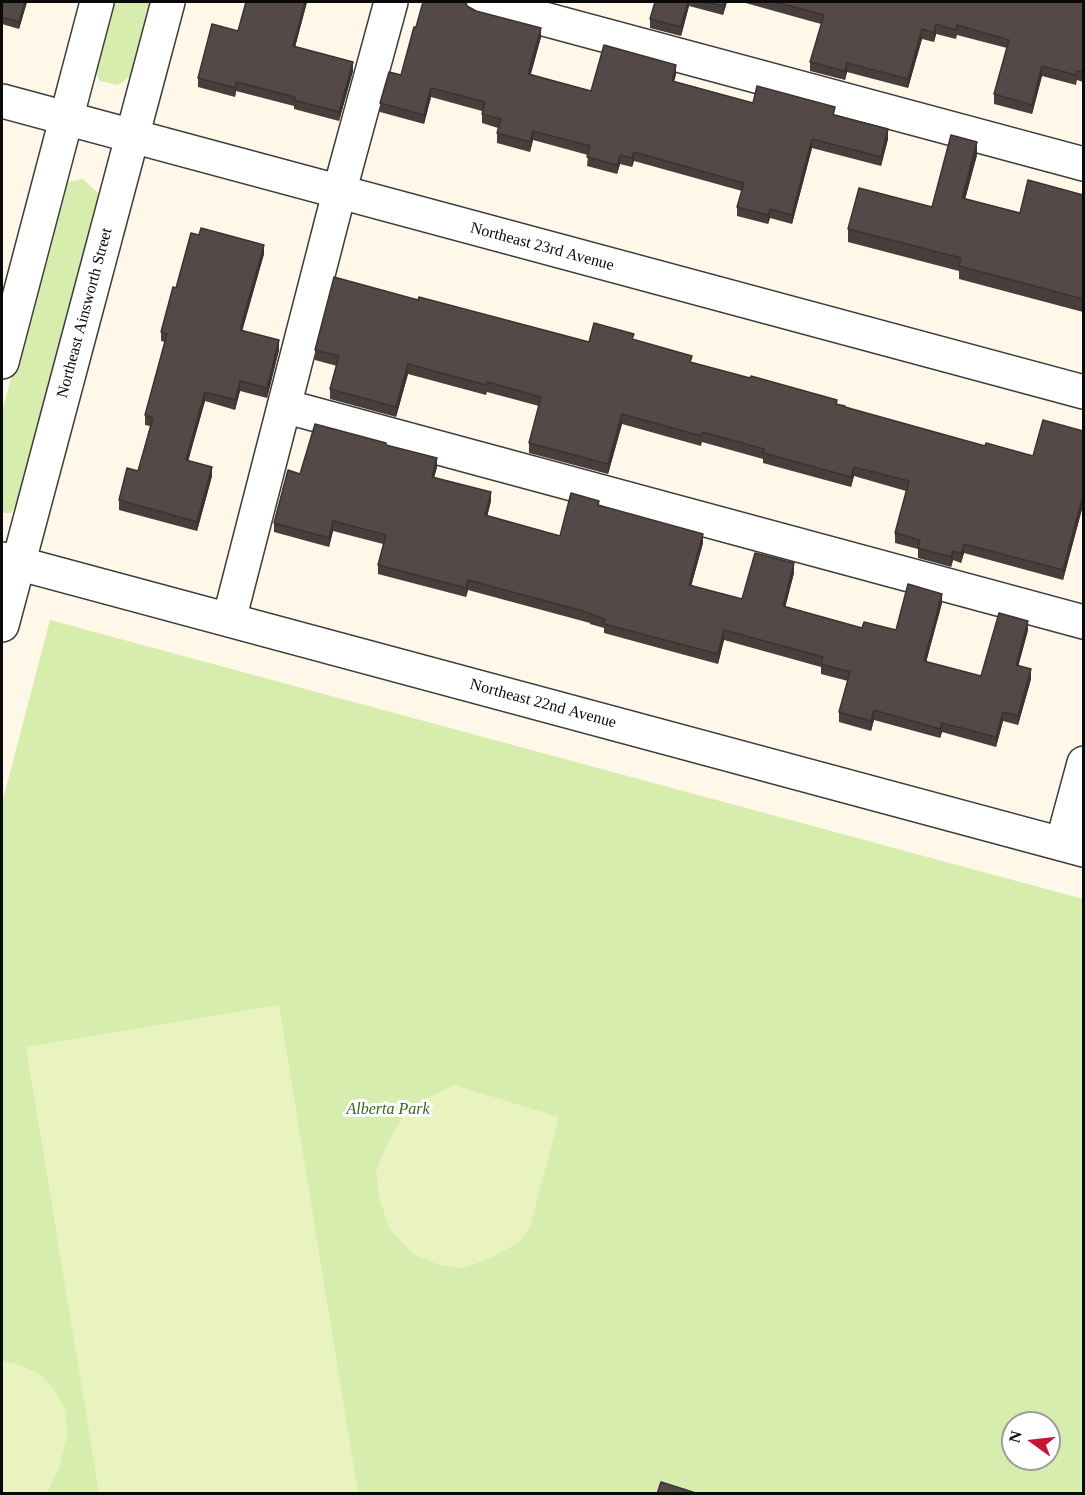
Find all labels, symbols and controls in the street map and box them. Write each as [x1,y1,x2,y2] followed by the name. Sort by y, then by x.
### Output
[468,219,616,275] street label: Northeast 23rd Avenue
[53,226,117,400] street label: Northeast Ainsworth Street
[468,675,618,733] street label: Northeast 22nd Avenue
[346,1100,430,1120] park label: Alberta Park
[1001,1411,1061,1471] north arrow
[1005,1429,1025,1445] text: N

